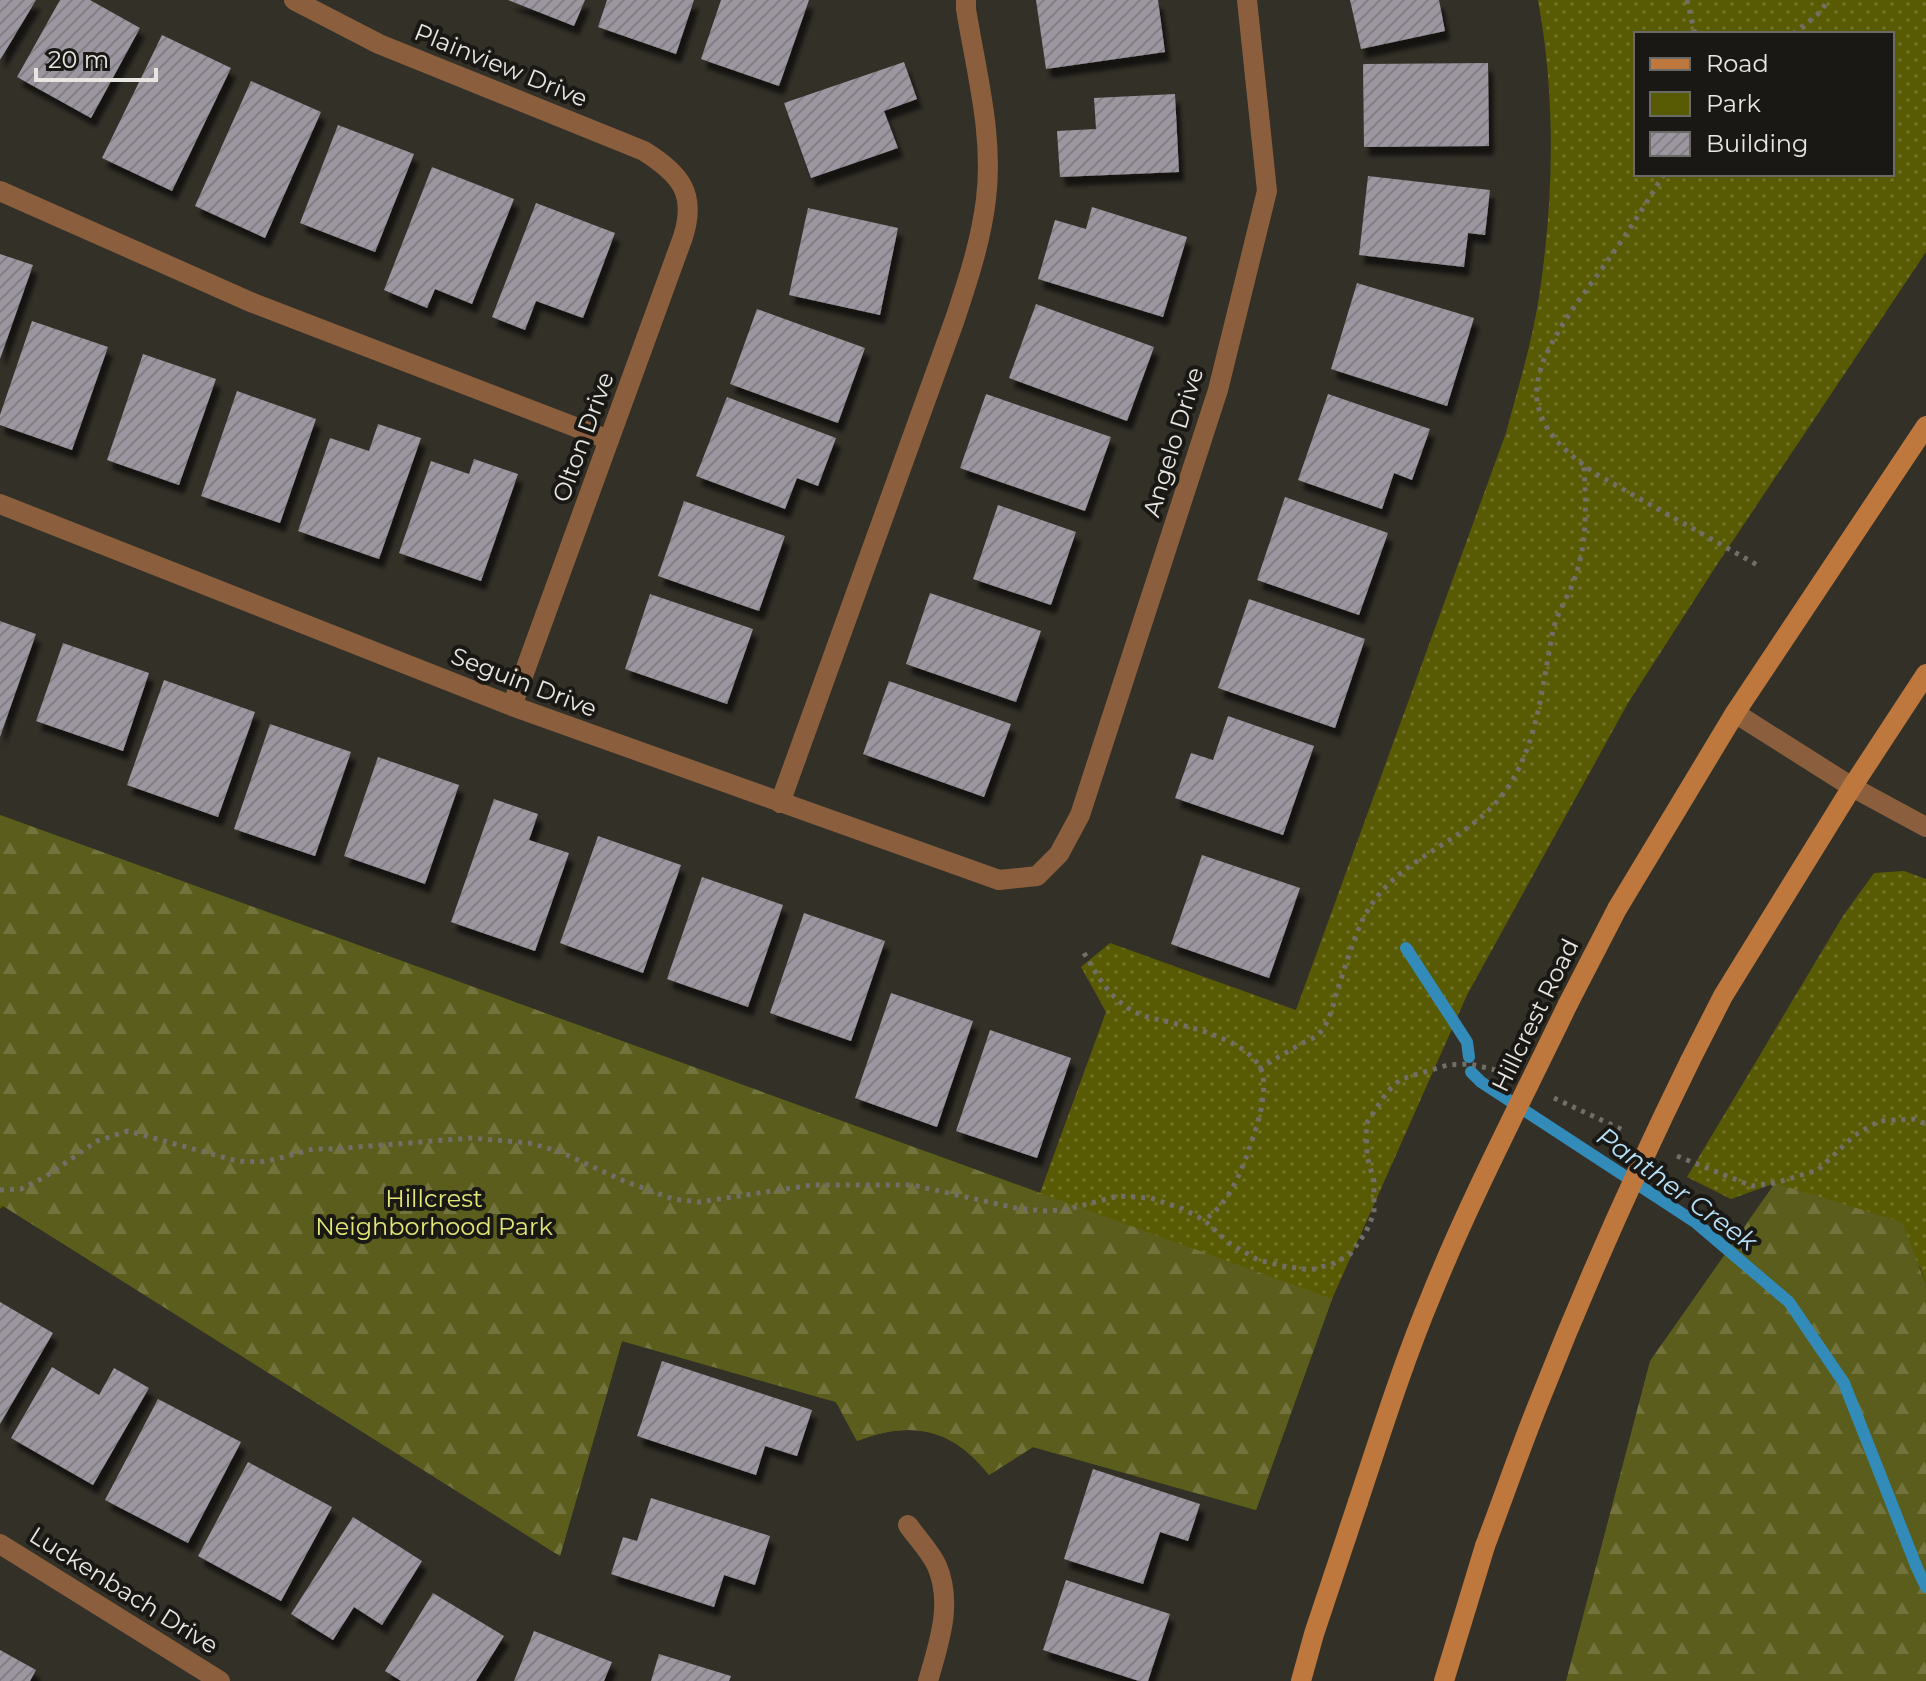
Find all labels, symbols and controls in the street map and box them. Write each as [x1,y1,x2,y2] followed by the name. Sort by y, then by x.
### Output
[410,17,592,113] street label: Plainview Drive
[36,32,156,82] scale bar
[1634,32,1894,176] legend
[48,45,109,74] text: 20 m
[1706,49,1769,78] text: Road
[1706,89,1761,118] text: Park
[1706,129,1809,158] text: Building
[1136,364,1210,520] street label: Angelo Drive
[546,368,620,506] street label: Olton Drive
[447,641,601,723] street label: Seguin Drive
[1485,934,1585,1096] street label: Hillcrest Road
[1591,1120,1765,1259] water label: Panther Creek
[315,1184,553,1241] park label: Hillcrest Neighborhood Park
[24,1520,224,1660] street label: Luckenbach Drive

